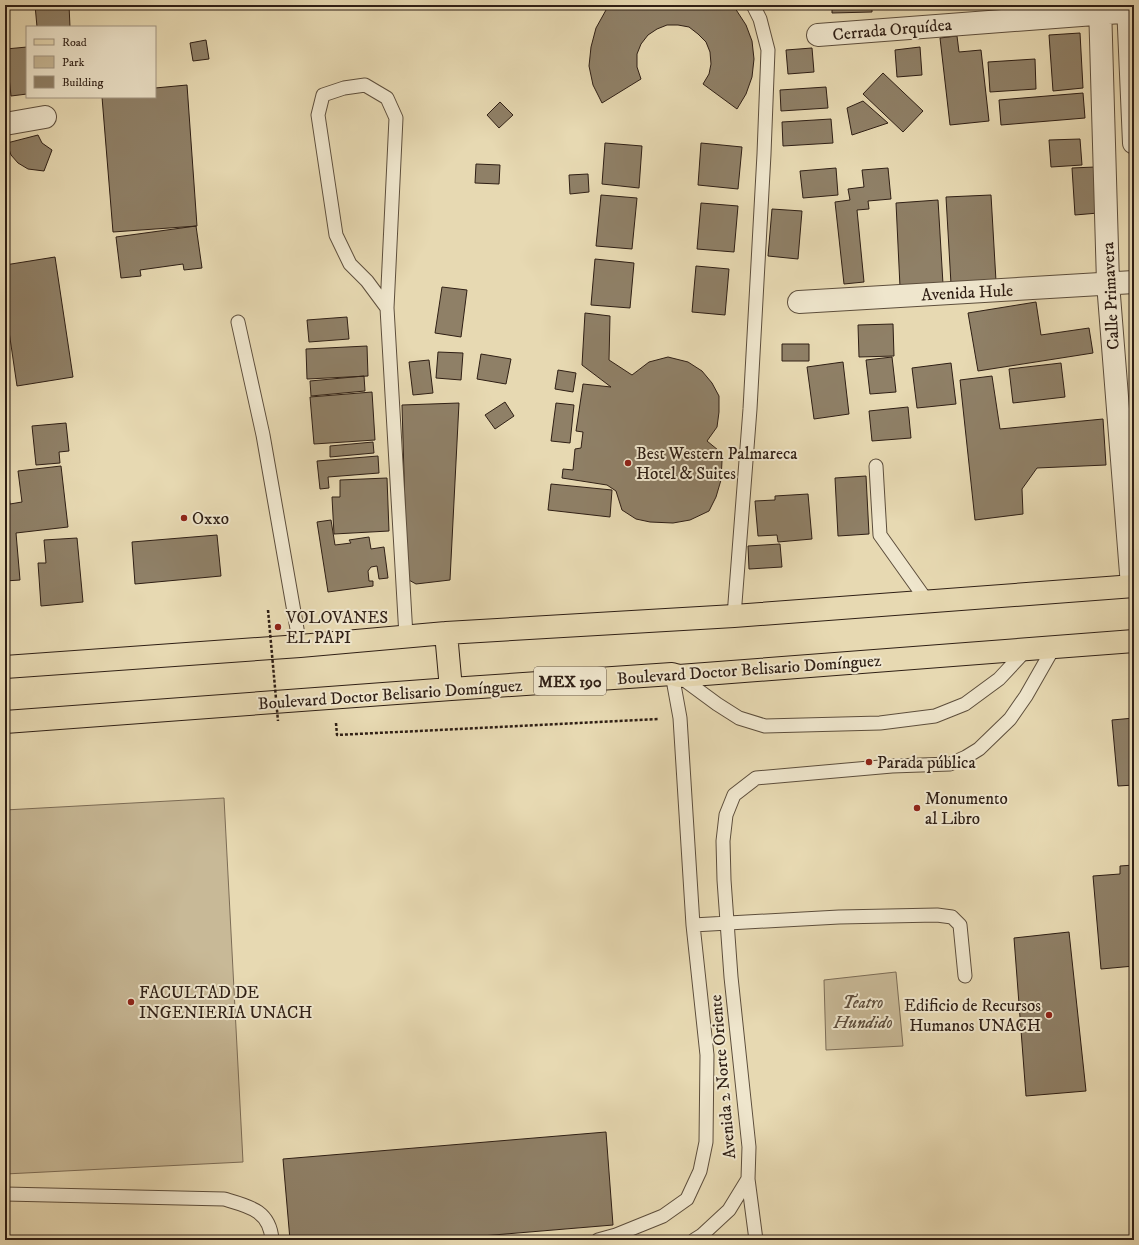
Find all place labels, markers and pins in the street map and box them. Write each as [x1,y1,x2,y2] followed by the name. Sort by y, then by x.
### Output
[636,443,798,485] place label: Best Western Palmareca Hotel & Suites
[623,458,633,468] marker: Best Western Palmareca Hotel & Suites
[192,508,229,530] place label: Oxxo
[179,513,189,523] marker: Oxxo
[285,607,388,649] place label: VOLOVANES EL PAPI
[273,622,283,632] marker: VOLOVANES EL PAPI
[877,752,976,774] place label: Parada pública
[864,757,874,767] marker: Parada pública
[925,788,1008,830] place label: Monumento al Libro
[912,803,922,813] marker: Monumento al Libro
[139,982,312,1024] place label: FACULTAD DE INGENIERIA UNACH
[904,995,1041,1037] place label: Edificio de Recursos Humanos UNACH
[126,997,136,1007] marker: FACULTAD DE INGENIERIA UNACH
[1044,1010,1054,1020] marker: Edificio de Recursos Humanos UNACH

